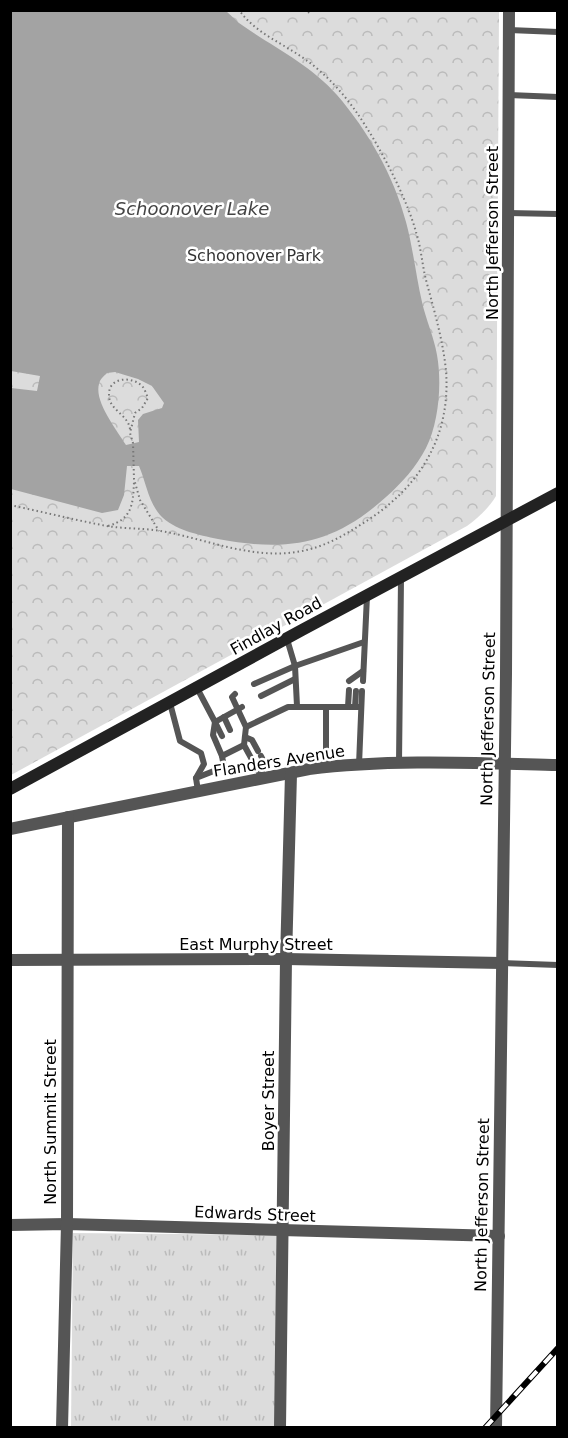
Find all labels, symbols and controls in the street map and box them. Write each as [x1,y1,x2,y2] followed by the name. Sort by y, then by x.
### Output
[483,146,502,320] street label: North Jefferson Street
[115,198,269,219] water label: Schoonover Lake
[187,246,322,265] park label: Schoonover Park
[227,593,325,659] street label: Findlay Road
[477,632,499,806] street label: North Jefferson Street
[212,741,346,781] street label: Flanders Avenue
[179,935,333,954] street label: East Murphy Street
[41,1039,60,1205] street label: North Summit Street
[259,1051,278,1151] street label: Boyer Street
[471,1118,493,1292] street label: North Jefferson Street
[194,1202,316,1226] street label: Edwards Street

